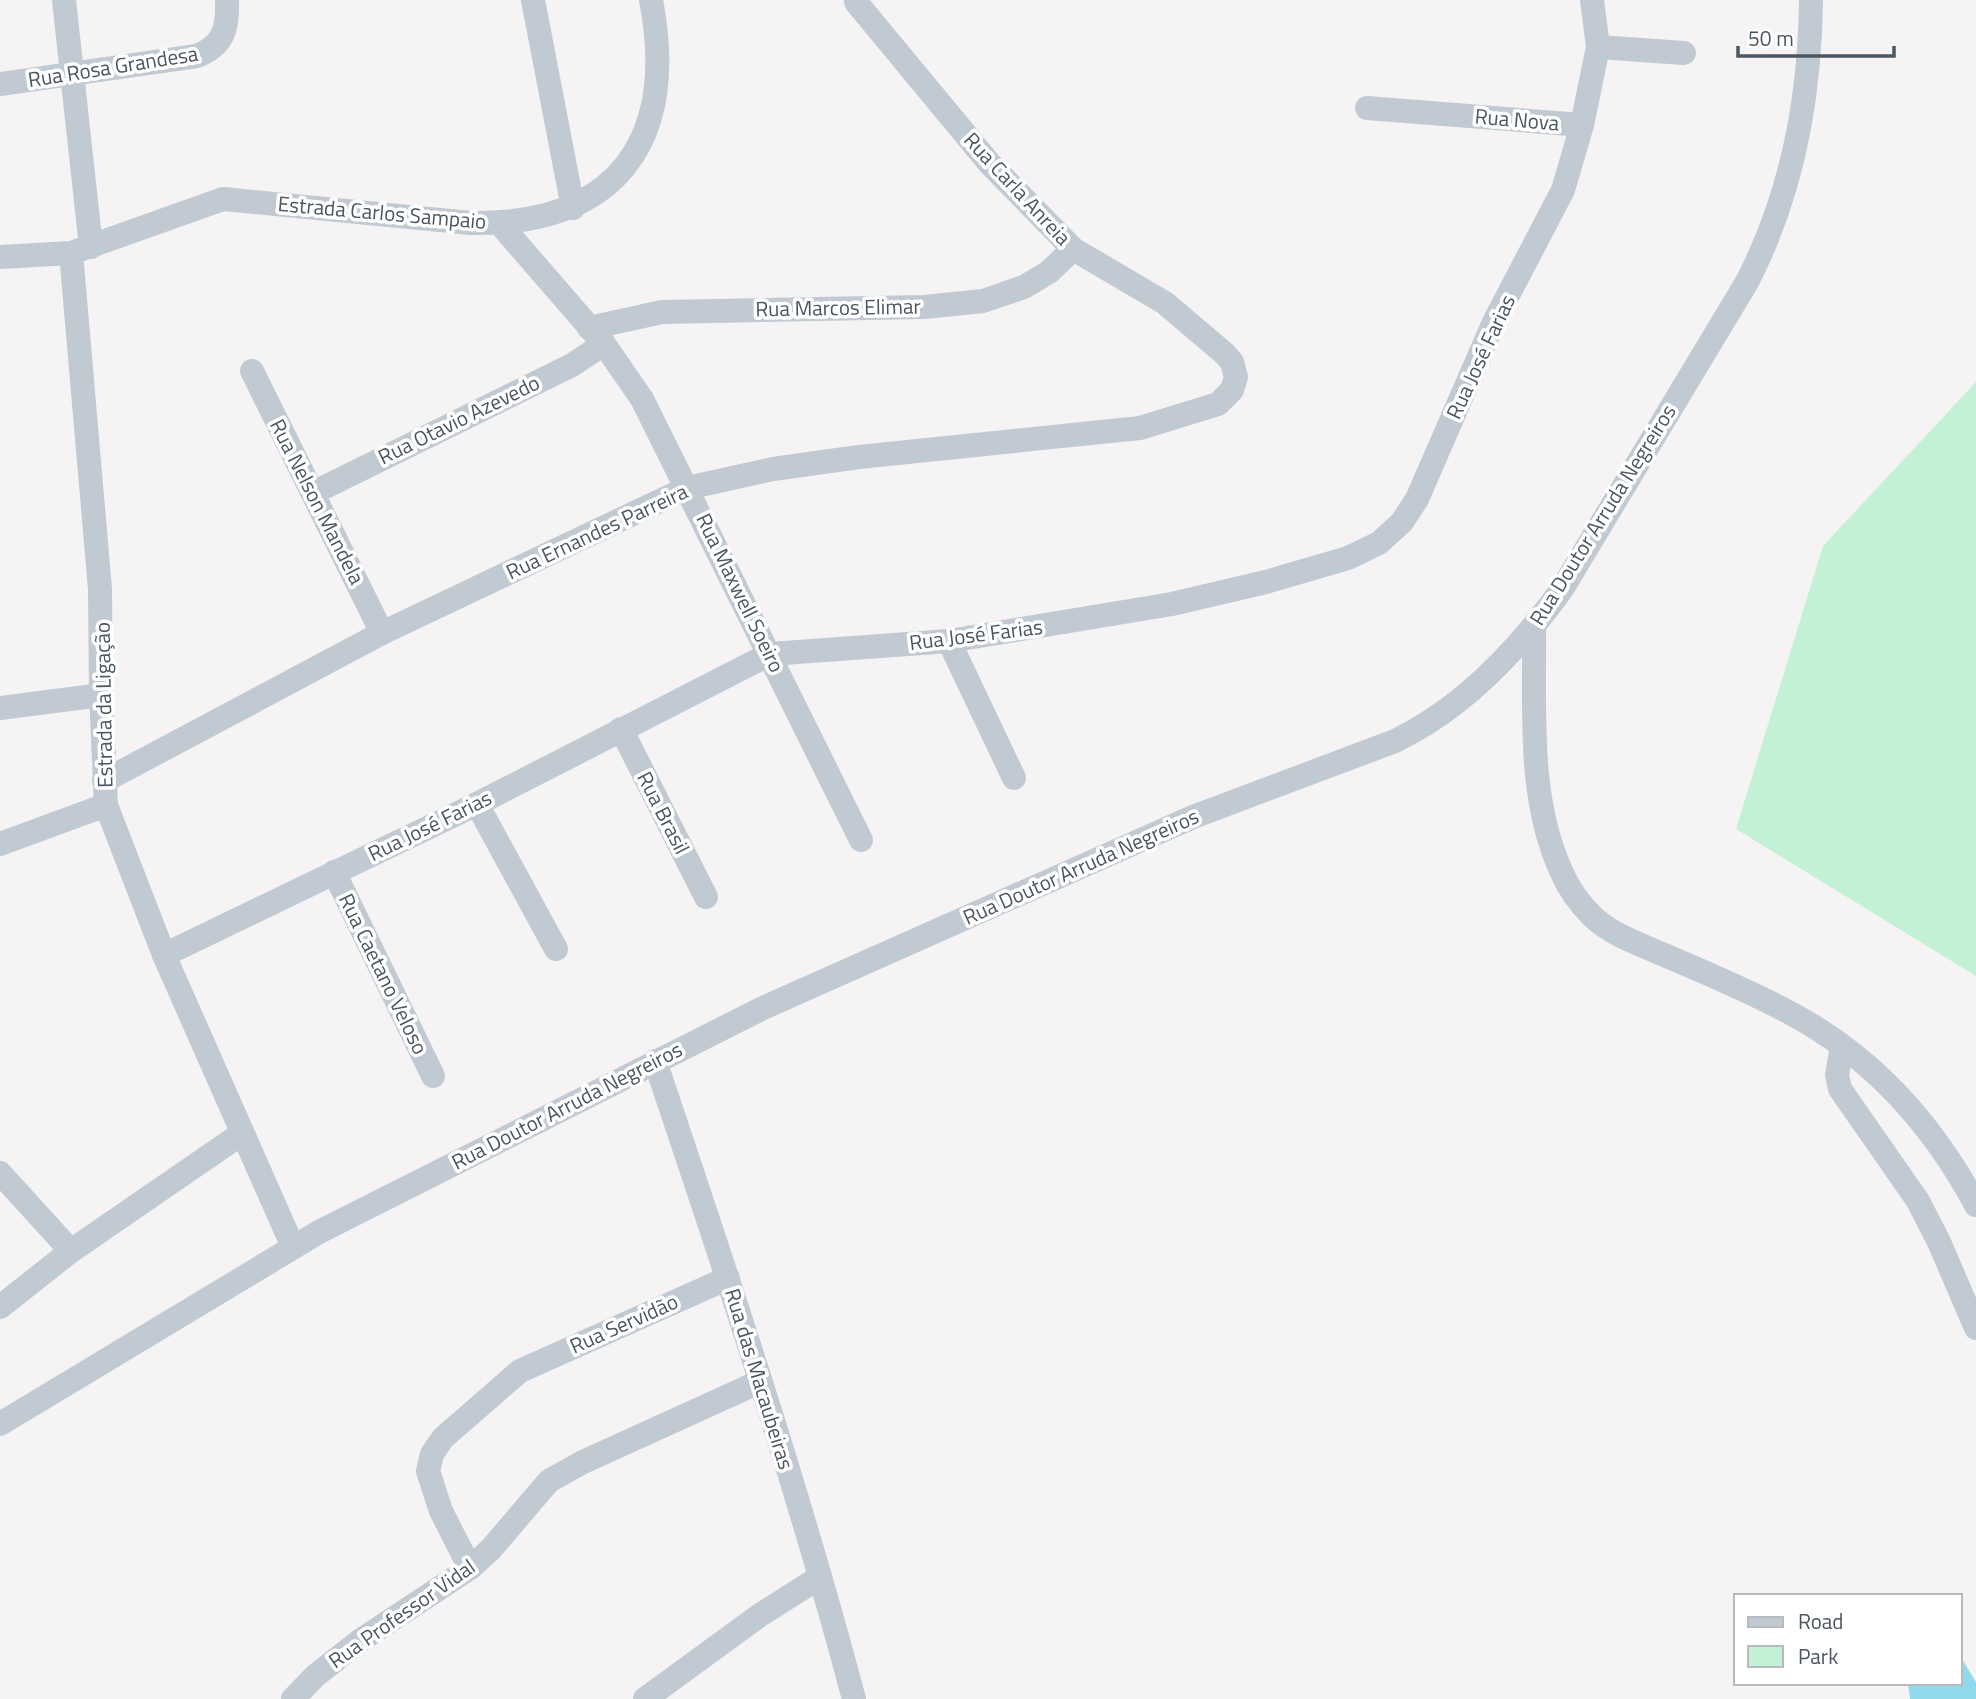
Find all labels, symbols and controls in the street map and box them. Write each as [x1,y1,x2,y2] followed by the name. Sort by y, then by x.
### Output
[1738,14,1894,58] scale bar
[1748,22,1794,54] text: 50 m
[25,37,201,95] street label: Rua Rosa Grandesa
[1474,99,1561,139] street label: Rua Nova
[957,124,1079,253] street label: Rua Carla Anreia
[277,187,488,237] street label: Estrada Carlos Sampaio
[1437,289,1523,424] street label: Rua José Farias
[755,290,921,324] street label: Rua Marcos Elimar
[372,366,545,472] street label: Rua Otavio Azevedo
[1521,398,1683,631] street label: Rua Doutor Arruda Negreiros
[262,413,374,590] street label: Rua Nelson Mandela
[500,475,693,587] street label: Rua Ernandes Parreira
[688,508,793,678] street label: Rua Maxwell Soeiro
[907,610,1044,658] street label: Rua José Farias
[86,622,120,788] street label: Estrada da Ligação
[629,766,698,860] street label: Rua Brasil
[362,781,497,869] street label: Rua José Farias
[957,800,1204,933] street label: Rua Doutor Arruda Negreiros
[331,888,437,1059] street label: Rua Caetano Veloso
[445,1033,688,1177] street label: Rua Doutor Arruda Negreiros
[717,1284,803,1473] street label: Rua das Macaubeiras
[564,1285,683,1361] street label: Rua Servidão
[321,1550,481,1676] street label: Rua Professor Vidal
[1734,1594,1962,1685] legend
[1798,1605,1843,1637] text: Road
[1798,1640,1838,1672] text: Park

